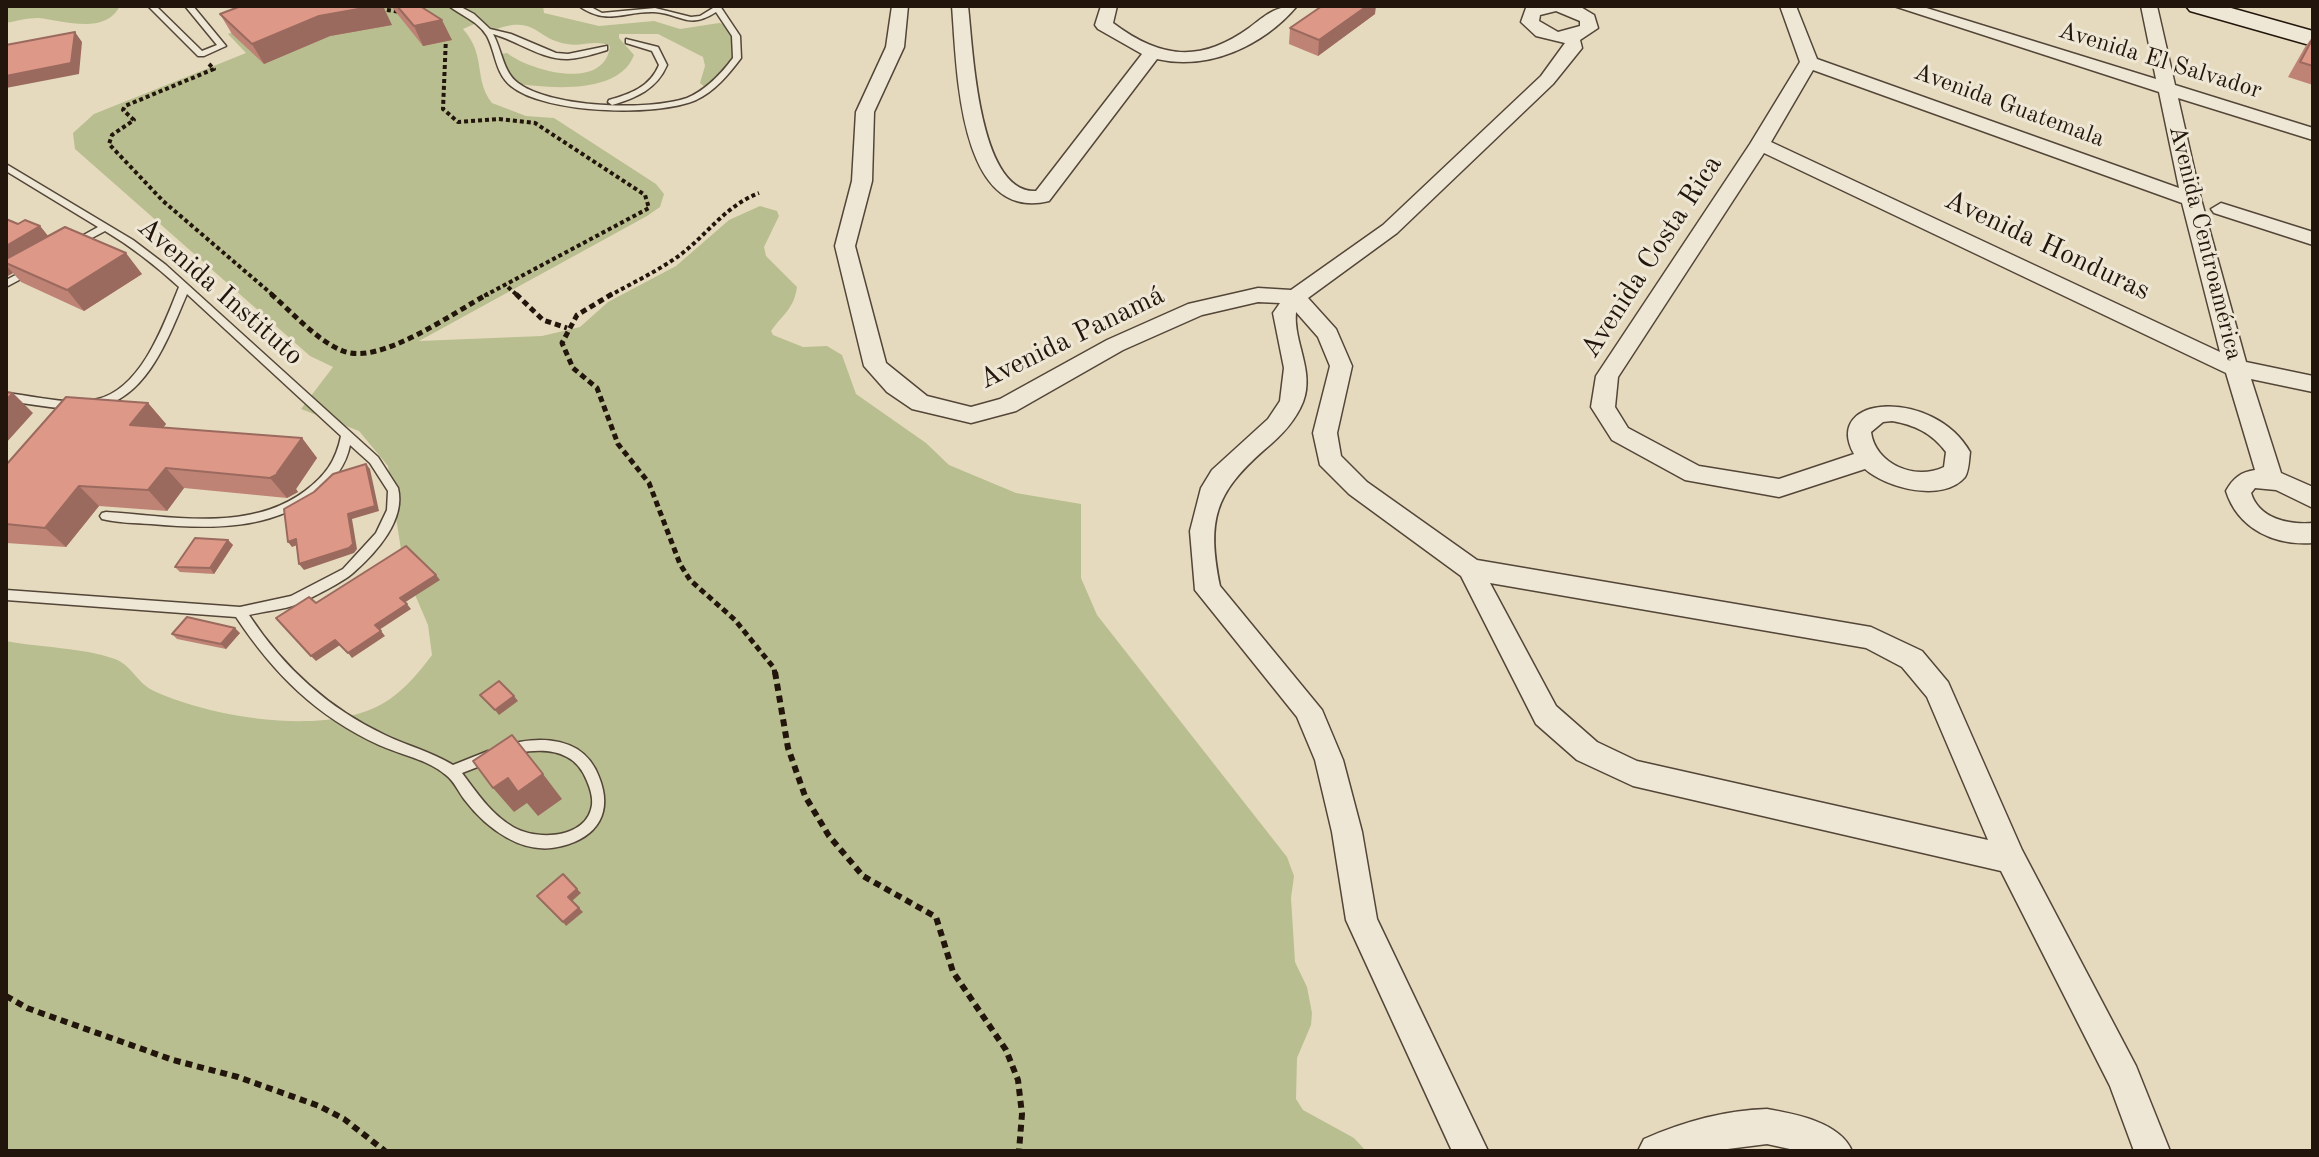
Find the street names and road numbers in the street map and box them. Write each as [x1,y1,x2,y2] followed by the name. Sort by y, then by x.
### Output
[2055,16,2265,106] street label: Avenida El Salvador
[1910,58,2108,154] street label: Avenida Guatemala
[2162,123,2248,363] street label: Avenida Centroamérica
[1574,149,1730,365] street label: Avenida Costa Rica
[1939,184,2155,308] street label: Avenida Honduras
[130,211,310,373] street label: Avenida Instituto
[974,279,1170,397] street label: Avenida Panamá

